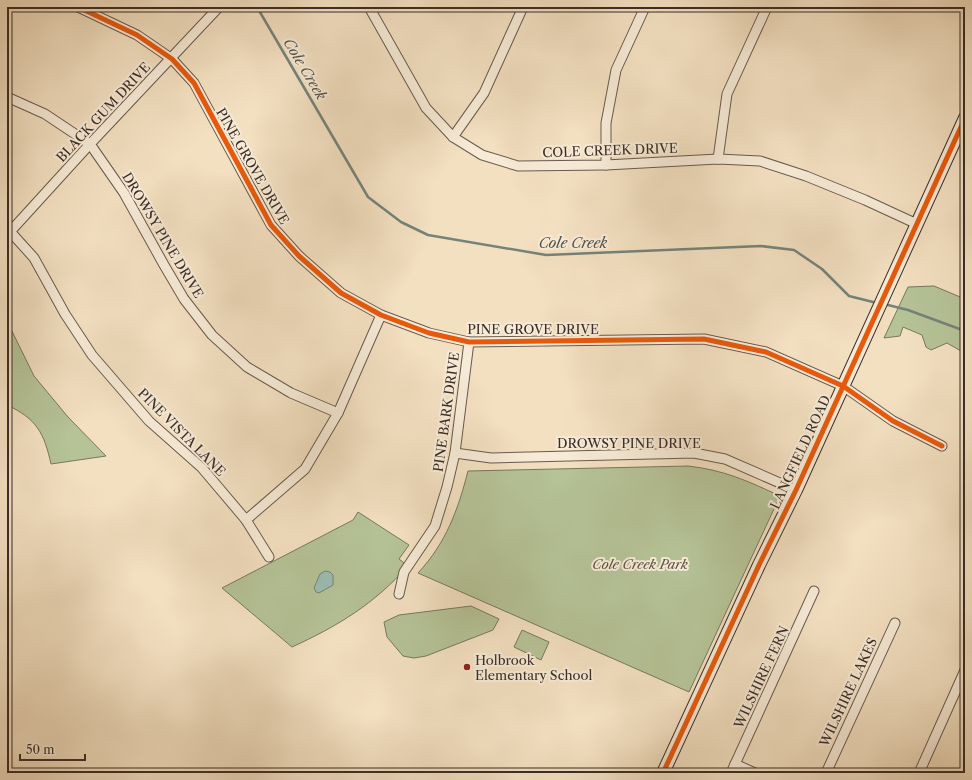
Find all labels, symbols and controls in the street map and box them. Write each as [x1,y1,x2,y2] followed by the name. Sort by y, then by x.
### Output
[280,35,331,104] water label: Cole Creek
[53,59,153,165] street label: BLACK GUM DRIVE
[213,105,293,227] street label: PINE GROVE DRIVE
[542,140,678,160] street label: COLE CREEK DRIVE
[119,169,207,301] street label: DROWSY PINE DRIVE
[539,234,608,252] water label: Cole Creek
[467,321,599,337] street label: PINE GROVE DRIVE
[430,351,462,473] street label: PINE BARK DRIVE
[135,385,229,479] street label: PINE VISTA LANE
[767,392,833,512] street label: LANGFIELD ROAD
[557,435,701,451] street label: DROWSY PINE DRIVE
[592,556,688,572] park label: Cole Creek Park
[730,623,792,732] street label: WILSHIRE FERN
[815,635,880,750] street label: WILSHIRE LAKES
[475,652,593,683] place label: Holbrook Elementary School
[462,662,472,672] marker: Holbrook Elementary School
[20,736,85,762] scale bar
[26,742,55,757] text: 50 m

